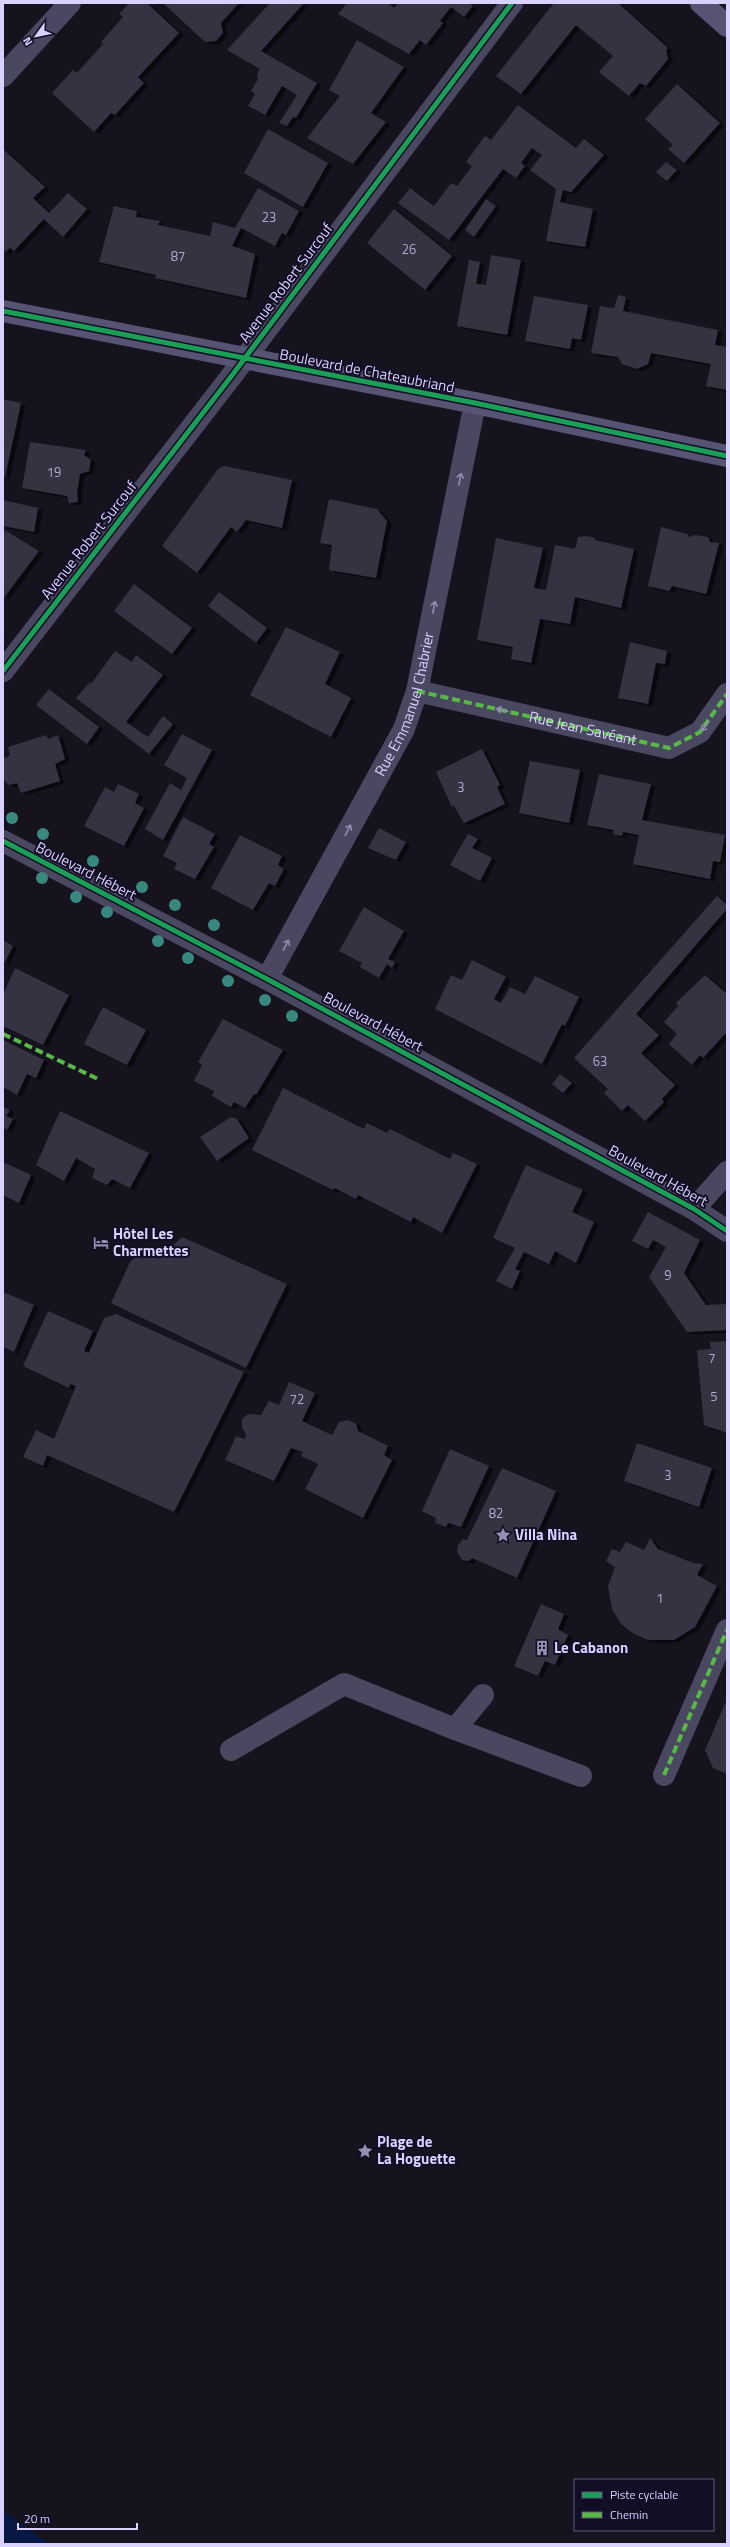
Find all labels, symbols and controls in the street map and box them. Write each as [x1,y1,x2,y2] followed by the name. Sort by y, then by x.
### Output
[16,16,56,56] north arrow
[19,34,36,49] text: N
[262,207,276,227] house number: 23
[233,218,338,347] street label: Avenue Robert Surcouf
[402,239,416,259] house number: 26
[171,246,185,266] house number: 87
[278,342,456,399] street label: Boulevard de Chateaubriand
[47,462,61,482] house number: 19
[456,473,464,486] one-way arrow
[35,475,142,604] street label: Avenue Robert Surcouf
[430,601,438,614] one-way arrow
[368,630,440,780] street label: Rue Emmanuel Chabrier
[495,705,508,713] one-way arrow
[527,705,640,752] street label: Rue Jean Savéant
[701,720,709,731] one-way arrow
[457,777,465,797] house number: 3
[345,825,352,837] one-way arrow
[32,835,141,906] street label: Boulevard Hébert
[283,939,290,951] one-way arrow
[319,985,428,1058] street label: Boulevard Hébert
[593,1051,607,1071] house number: 63
[604,1139,713,1213] street label: Boulevard Hébert
[113,1222,189,1262] place label: Hôtel Les Charmettes
[92,1234,110,1252] hotel icon: Hôtel Les Charmettes
[664,1265,672,1285] house number: 9
[708,1348,716,1368] house number: 7
[710,1386,718,1406] house number: 5
[290,1389,304,1409] house number: 72
[664,1465,672,1485] house number: 3
[489,1503,503,1523] house number: 82
[515,1523,578,1546] place label: Villa Nina
[494,1526,512,1544] place icon: Villa Nina
[656,1588,664,1608] house number: 1
[554,1636,628,1659] place label: Le Cabanon
[533,1639,551,1657] building icon: Le Cabanon
[377,2130,456,2170] place label: Plage de La Hoguette
[356,2142,374,2160] place icon: Plage de La Hoguette
[574,2479,714,2531] legend
[610,2485,678,2504] text: Piste cyclable
[18,2505,137,2531] scale bar
[610,2505,648,2524] text: Chemin
[24,2509,50,2528] text: 20 m

